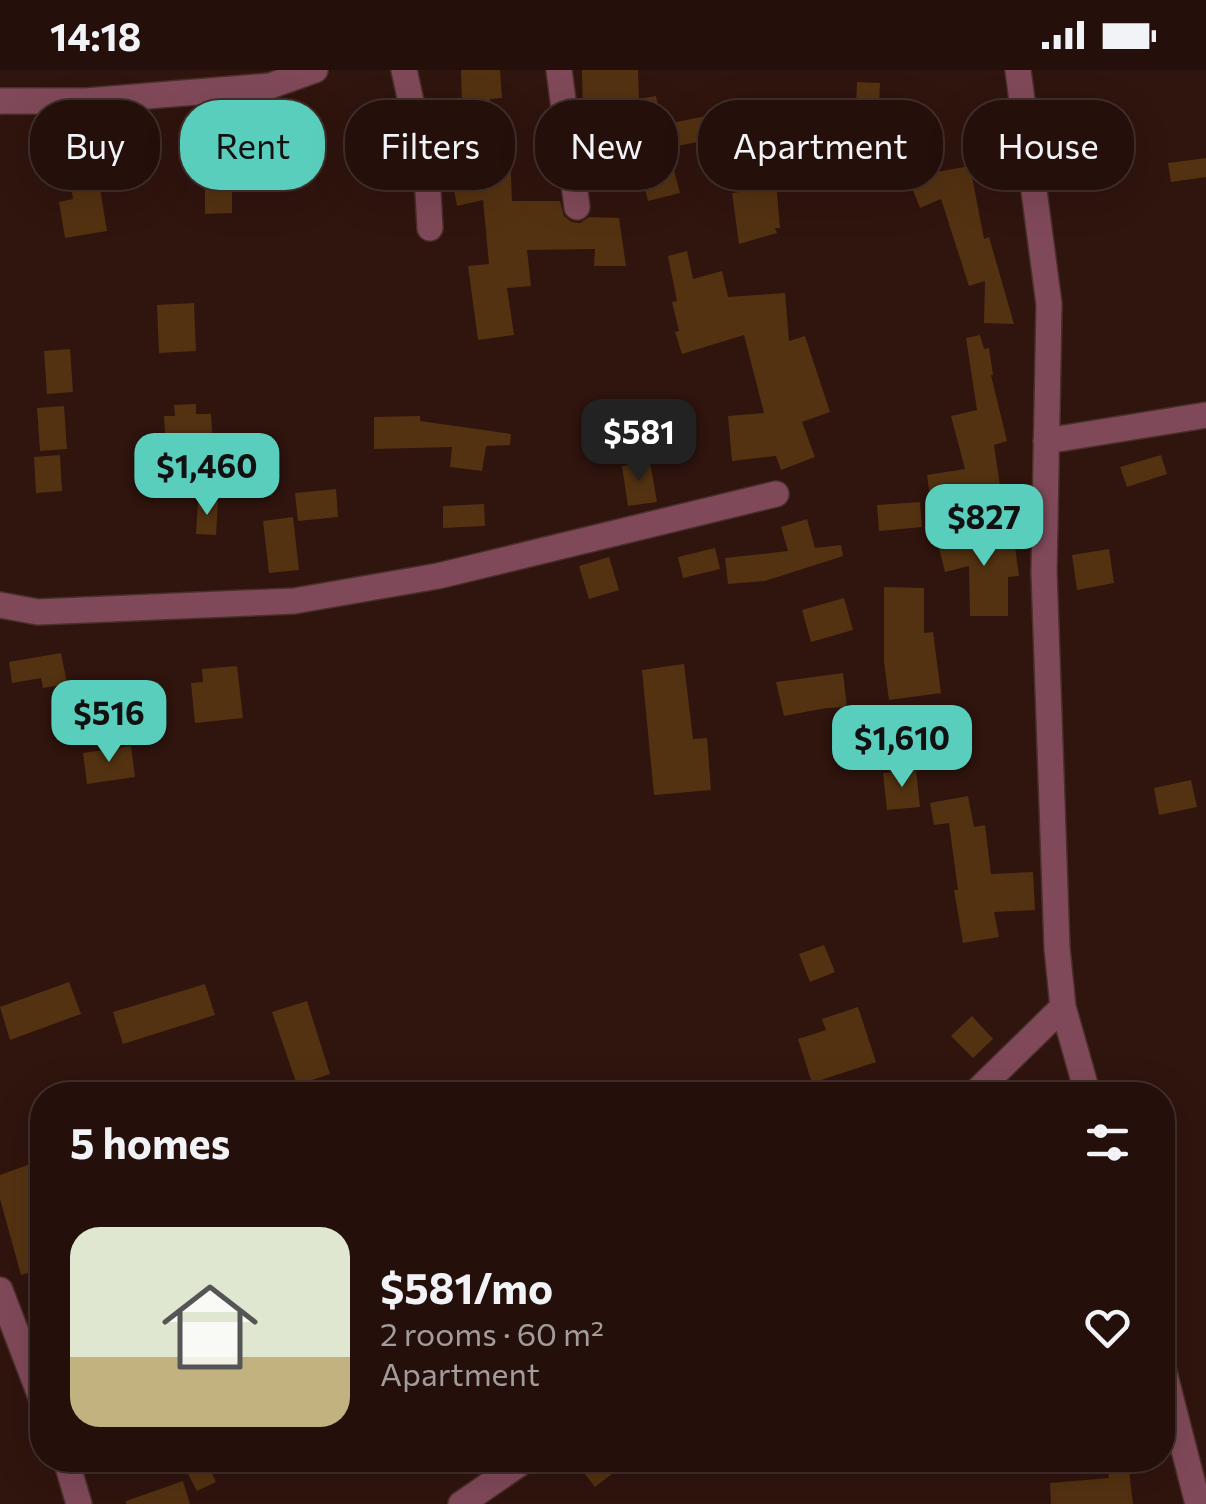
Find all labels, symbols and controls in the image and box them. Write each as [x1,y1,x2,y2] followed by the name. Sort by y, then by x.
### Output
[50,12,141,59] text: 14:18
[30,100,160,190] chip: Buy
[180,100,325,190] chip: Rent
[345,100,515,190] chip: Filters
[535,100,678,190] chip: New
[698,100,943,190] chip: Apartment
[963,100,1134,190] chip: House
[580,399,698,484] pin: $581
[603,411,675,451] text: $581
[126,433,288,518] pin: $1,460
[156,445,258,485] text: $1,460
[925,484,1043,569] pin: $827
[947,496,1021,536] text: $827
[50,680,168,765] pin: $516
[73,692,145,732] text: $516
[821,705,983,790] pin: $1,610
[854,717,950,757] text: $1,610
[1080,1115,1135,1170] icon: filters
[70,1116,230,1168] text: 5 homes
[380,1261,553,1313] text: $581/mo
[150,1267,270,1387] icon: home
[1080,1300,1135,1355] icon: heart
[380,1313,604,1353] text: 2 rooms · 60 m²
[380,1353,540,1393] text: Apartment

